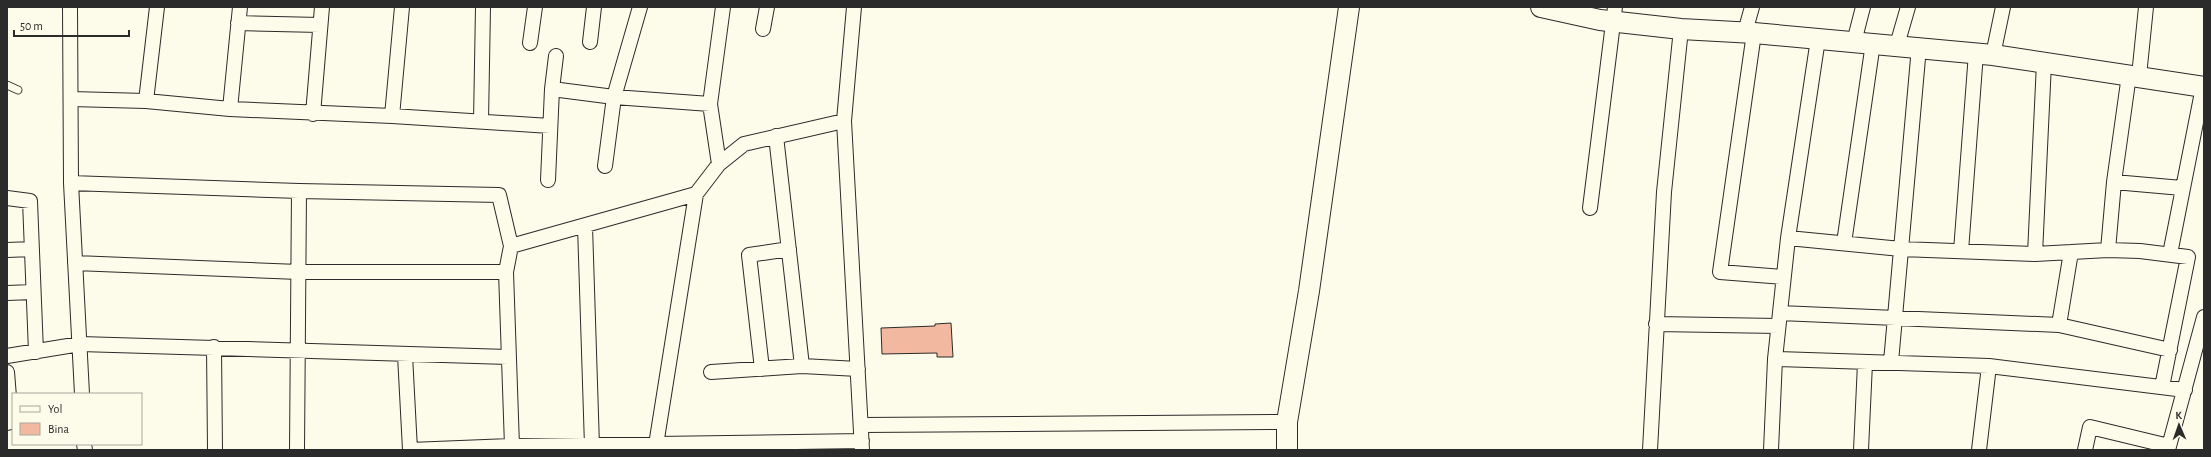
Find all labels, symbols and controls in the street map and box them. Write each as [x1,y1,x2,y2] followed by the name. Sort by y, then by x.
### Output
[14,12,129,38] scale bar
[20,20,43,32] text: 50 m
[12,393,142,445] legend
[48,403,62,415] text: Yol
[2159,405,2199,445] north arrow
[2175,410,2183,421] text: K
[48,423,70,435] text: Bina

